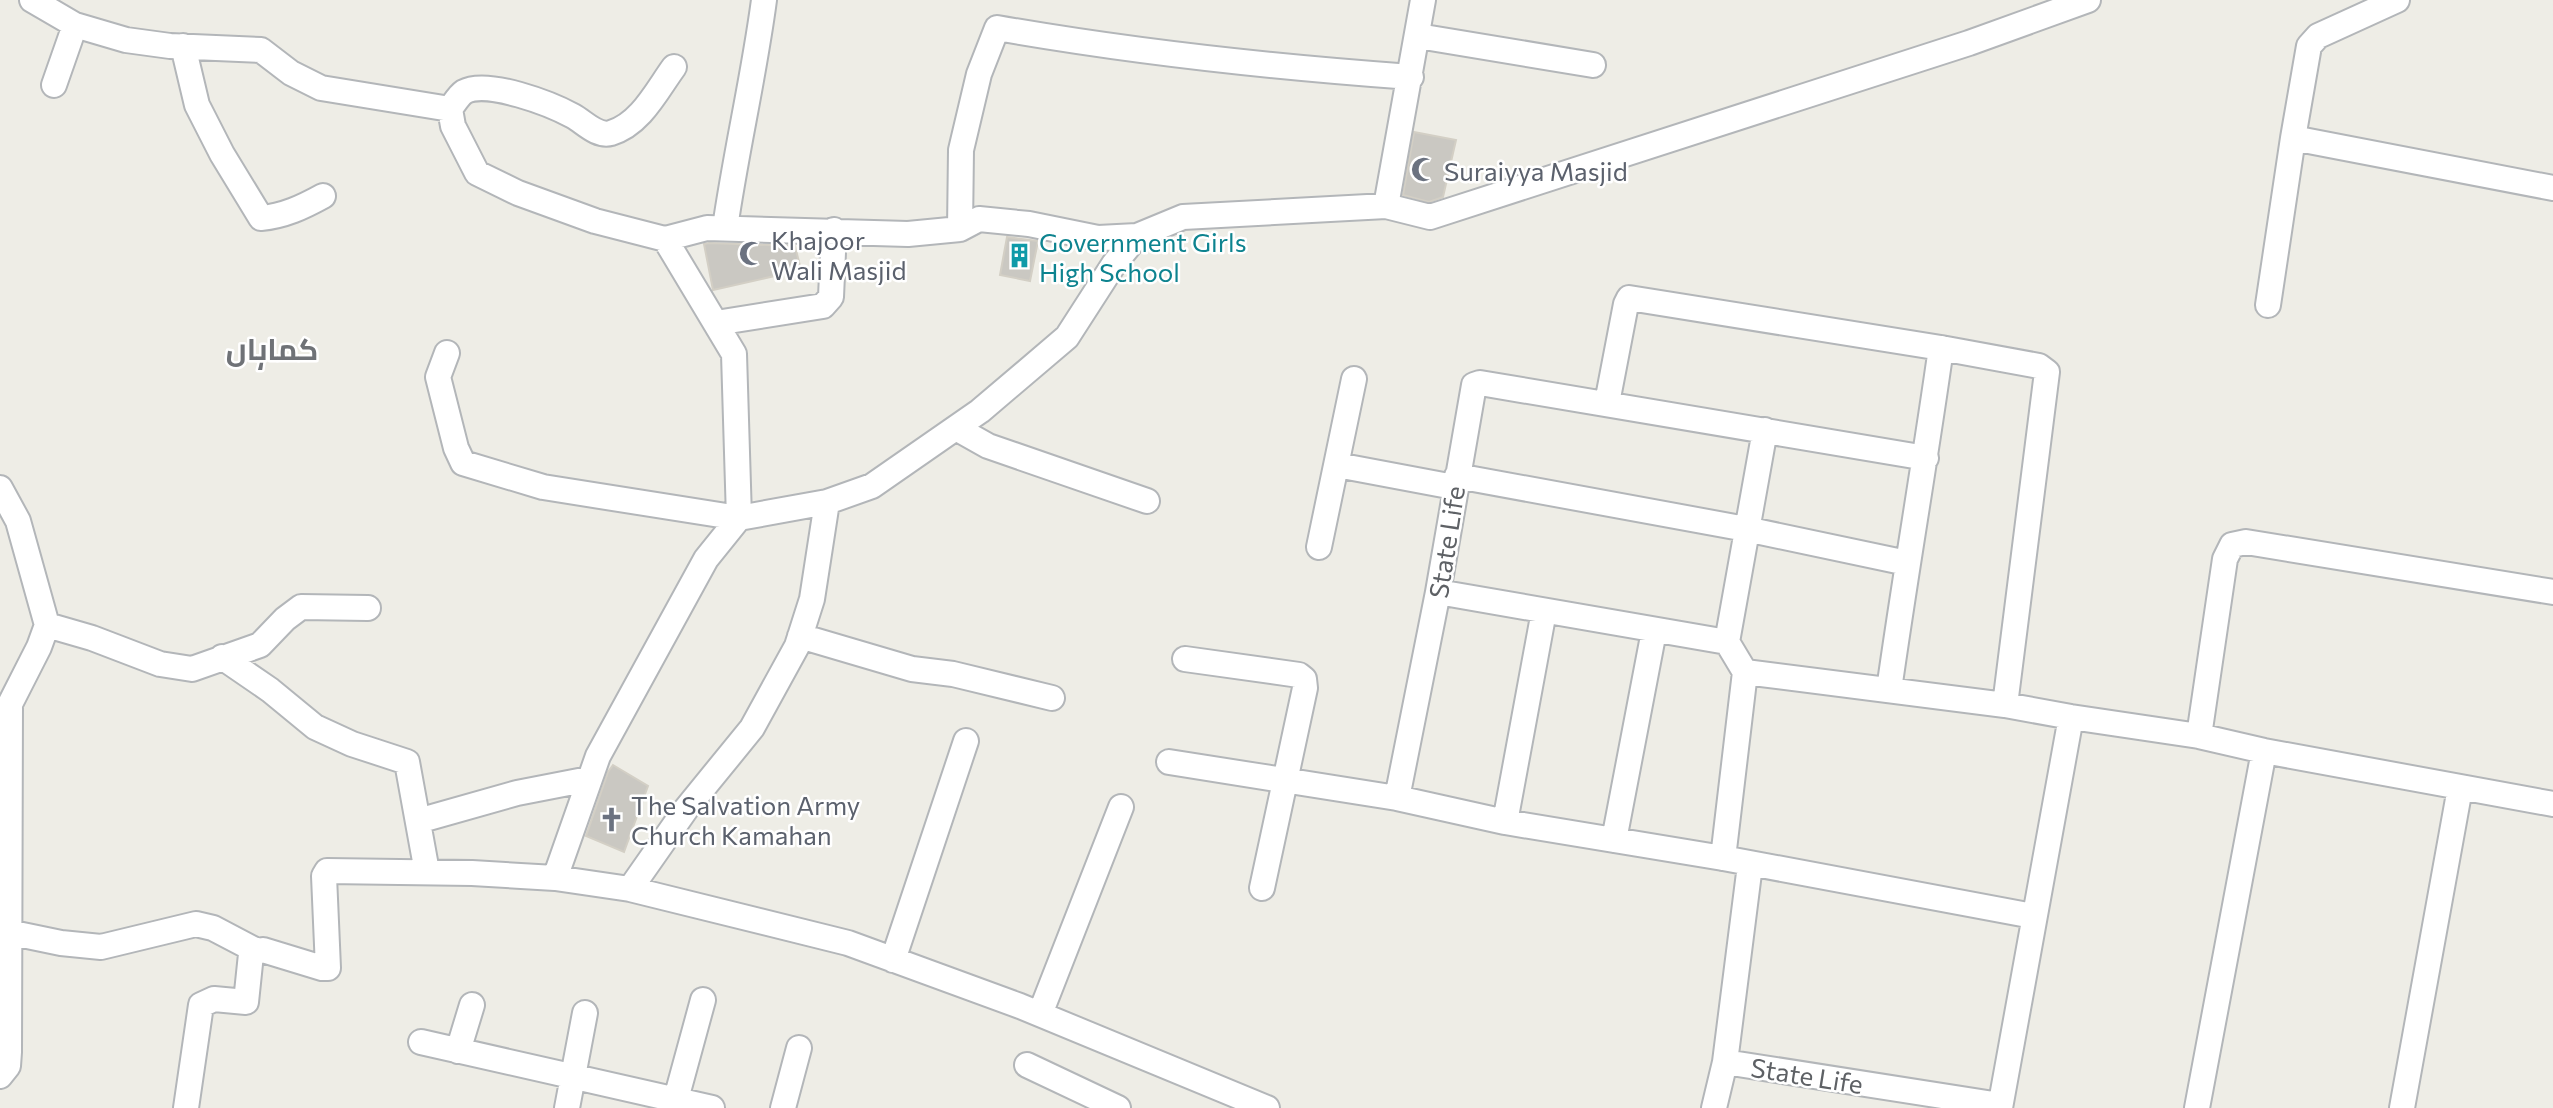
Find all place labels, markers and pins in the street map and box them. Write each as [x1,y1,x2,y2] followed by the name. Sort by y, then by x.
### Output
[1444,155,1628,186] place label: Suraiyya Masjid
[1410,156,1438,184] mosque icon: Suraiyya Masjid
[771,224,906,285] place label: Khajoor Wali Masjid
[1039,226,1247,287] place label: Government Girls High School
[737,240,765,268] mosque icon: Khajoor Wali Masjid
[1005,242,1033,270] building icon: Government Girls High School
[631,789,860,850] place label: The Salvation Army Church Kamahan
[597,805,625,833] church icon: The Salvation Army Church Kamahan

